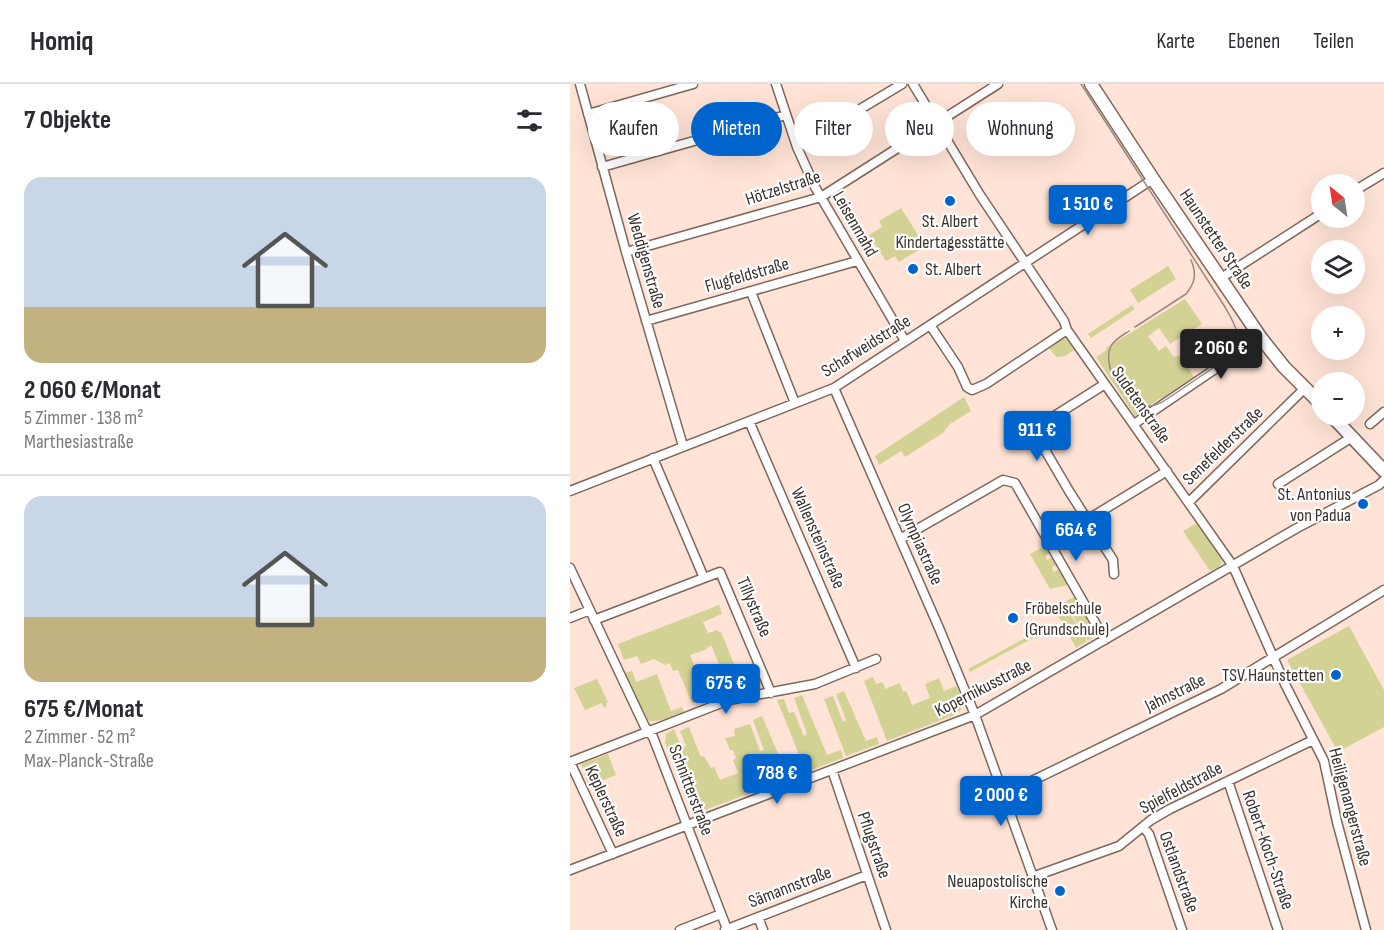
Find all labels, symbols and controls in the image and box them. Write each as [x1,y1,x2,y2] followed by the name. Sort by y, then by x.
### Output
[30,25,94,58] text: Homiq
[1157,29,1195,54] text: Karte
[1228,29,1280,54] text: Ebenen
[1313,29,1354,54] text: Teilen
[588,102,679,156] chip: Kaufen
[691,102,782,156] chip: Mieten
[794,102,873,156] chip: Filter
[885,102,954,156] chip: Neu
[966,102,1075,156] chip: Wohnung
[513,104,546,137] icon: filters
[24,105,111,136] text: 7 Objekte
[743,166,823,210] street label: Hötzelstraße
[1311,174,1365,228] north arrow
[1311,174,1365,426] map controls
[1033,185,1143,236] pin: 1 510 €
[1175,185,1257,293] street label: Haunstetter Straße
[828,188,882,260] street label: Leisenmahd
[1063,192,1113,216] text: 1 510 €
[943,194,957,208] marker: St. Albert Kindertagesstätte
[622,211,670,311] street label: Weddigenstraße
[895,211,1005,253] place label: St. Albert Kindertagesstätte
[231,216,339,324] icon: home
[1311,240,1365,294] button: layers
[703,253,791,297] street label: Flugfeldstraße
[925,259,982,280] place label: St. Albert
[906,262,920,276] marker: St. Albert
[1311,306,1365,360] button: +
[817,310,915,382] street label: Schafweidstraße
[1166,329,1276,380] pin: 2 060 €
[1194,336,1248,360] text: 2 060 €
[1107,363,1175,447] street label: Sudetenstraße
[1311,372,1365,426] button: −
[24,375,161,406] text: 2 060 €/Monat
[1178,403,1268,489] street label: Senefelderstraße
[24,406,143,430] text: 5 Zimmer · 138 m²
[995,411,1079,462] pin: 911 €
[1018,418,1056,442] text: 911 €
[24,430,134,454] text: Marthesiastraße
[786,484,850,592] street label: Wallensteinstraße
[1278,484,1351,526] place label: St. Antonius von Padua
[1356,497,1370,511] marker: St. Antonius von Padua
[893,500,947,588] street label: Olympiastraße
[1034,511,1118,562] pin: 664 €
[1055,518,1097,542] text: 664 €
[231,535,339,643] icon: home
[732,574,776,640] street label: Tillystraße
[1025,598,1109,640] place label: Fröbelschule (Grundschule)
[1006,611,1020,625] marker: Fröbelschule (Grundschule)
[931,655,1035,721] street label: Kopernikusstraße
[684,664,768,715] pin: 675 €
[1222,665,1324,686] place label: TSV Haunstetten
[1329,668,1343,682] marker: TSV Haunstetten
[1140,669,1209,717] street label: Jahnstraße
[706,671,746,695] text: 675 €
[24,694,143,725] text: 675 €/Monat
[24,725,136,749] text: 2 Zimmer · 52 m²
[664,742,718,838] street label: Schnitterstraße
[1324,746,1376,868] street label: Heiligenangerstraße
[24,749,154,773] text: Max-Planck-Straße
[735,754,819,805] pin: 788 €
[1136,757,1226,819] street label: Spielfeldstraße
[757,761,797,785] text: 788 €
[580,762,632,840] street label: Keplerstraße
[946,776,1056,827] pin: 2 000 €
[974,783,1028,807] text: 2 000 €
[1238,788,1298,912] street label: Robert-Koch-Straße
[853,809,895,881] street label: Pflugstraße
[1155,829,1203,915] street label: Ostlandstraße
[746,862,834,912] street label: Sämannstraße
[947,871,1048,913] place label: Neuapostolische Kirche
[1053,884,1067,898] marker: Neuapostolische Kirche

